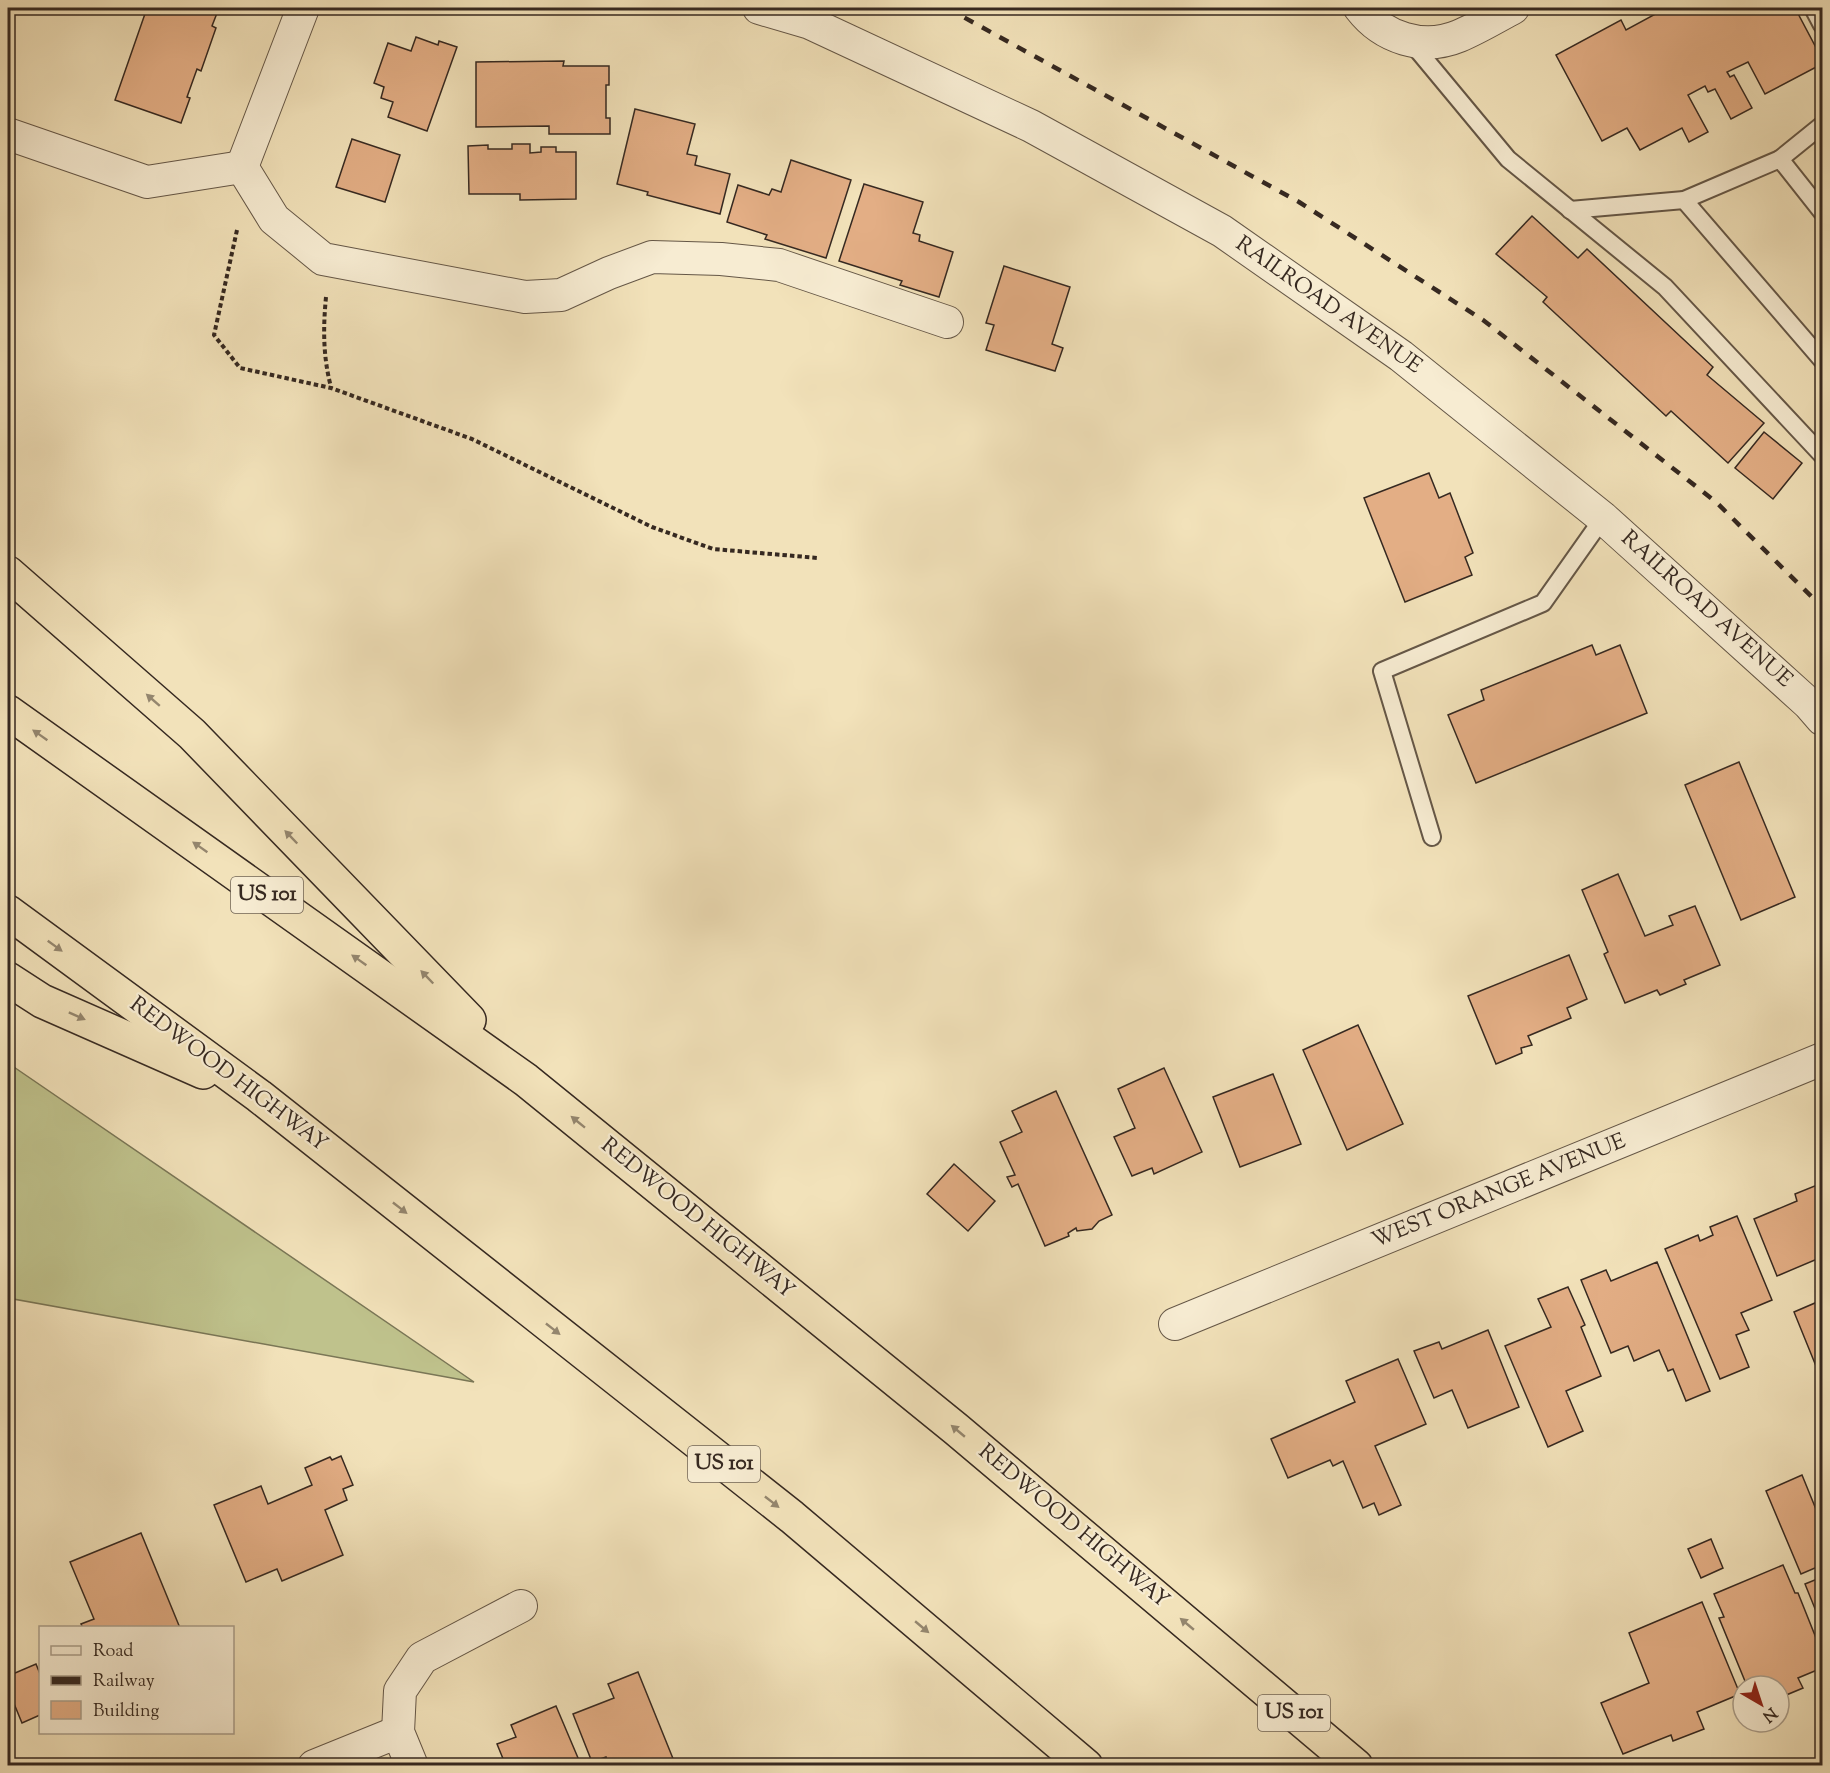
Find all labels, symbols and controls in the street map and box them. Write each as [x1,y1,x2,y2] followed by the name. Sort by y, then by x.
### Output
[1228,229,1428,383] street label: RAILROAD AVENUE
[1613,524,1799,696] street label: RAILROAD AVENUE
[146,694,161,707] one-way arrow
[33,729,49,741] one-way arrow
[285,830,299,844] one-way arrow
[192,841,208,853] one-way arrow
[231,877,303,913] road number: US 101
[47,940,62,952] one-way arrow
[351,955,366,967] one-way arrow
[420,970,434,985] one-way arrow
[122,990,334,1161] street label: REDWOOD HIGHWAY
[69,1012,86,1021] one-way arrow
[570,1116,586,1129] one-way arrow
[1367,1126,1631,1258] street label: WEST ORANGE AVENUE
[593,1131,801,1308] street label: REDWOOD HIGHWAY
[393,1201,408,1213] one-way arrow
[546,1322,561,1334] one-way arrow
[950,1424,966,1437] one-way arrow
[970,1437,1176,1617] street label: REDWOOD HIGHWAY
[688,1446,760,1482] road number: US 101
[764,1495,780,1508] one-way arrow
[1179,1617,1195,1630] one-way arrow
[914,1620,930,1633] one-way arrow
[39,1626,234,1734] legend
[93,1639,133,1665] text: Road
[93,1669,155,1695] text: Railway
[1731,1674,1791,1734] north arrow
[1258,1695,1330,1731] road number: US 101
[93,1699,159,1725] text: Building
[1756,1701,1781,1727] text: N

